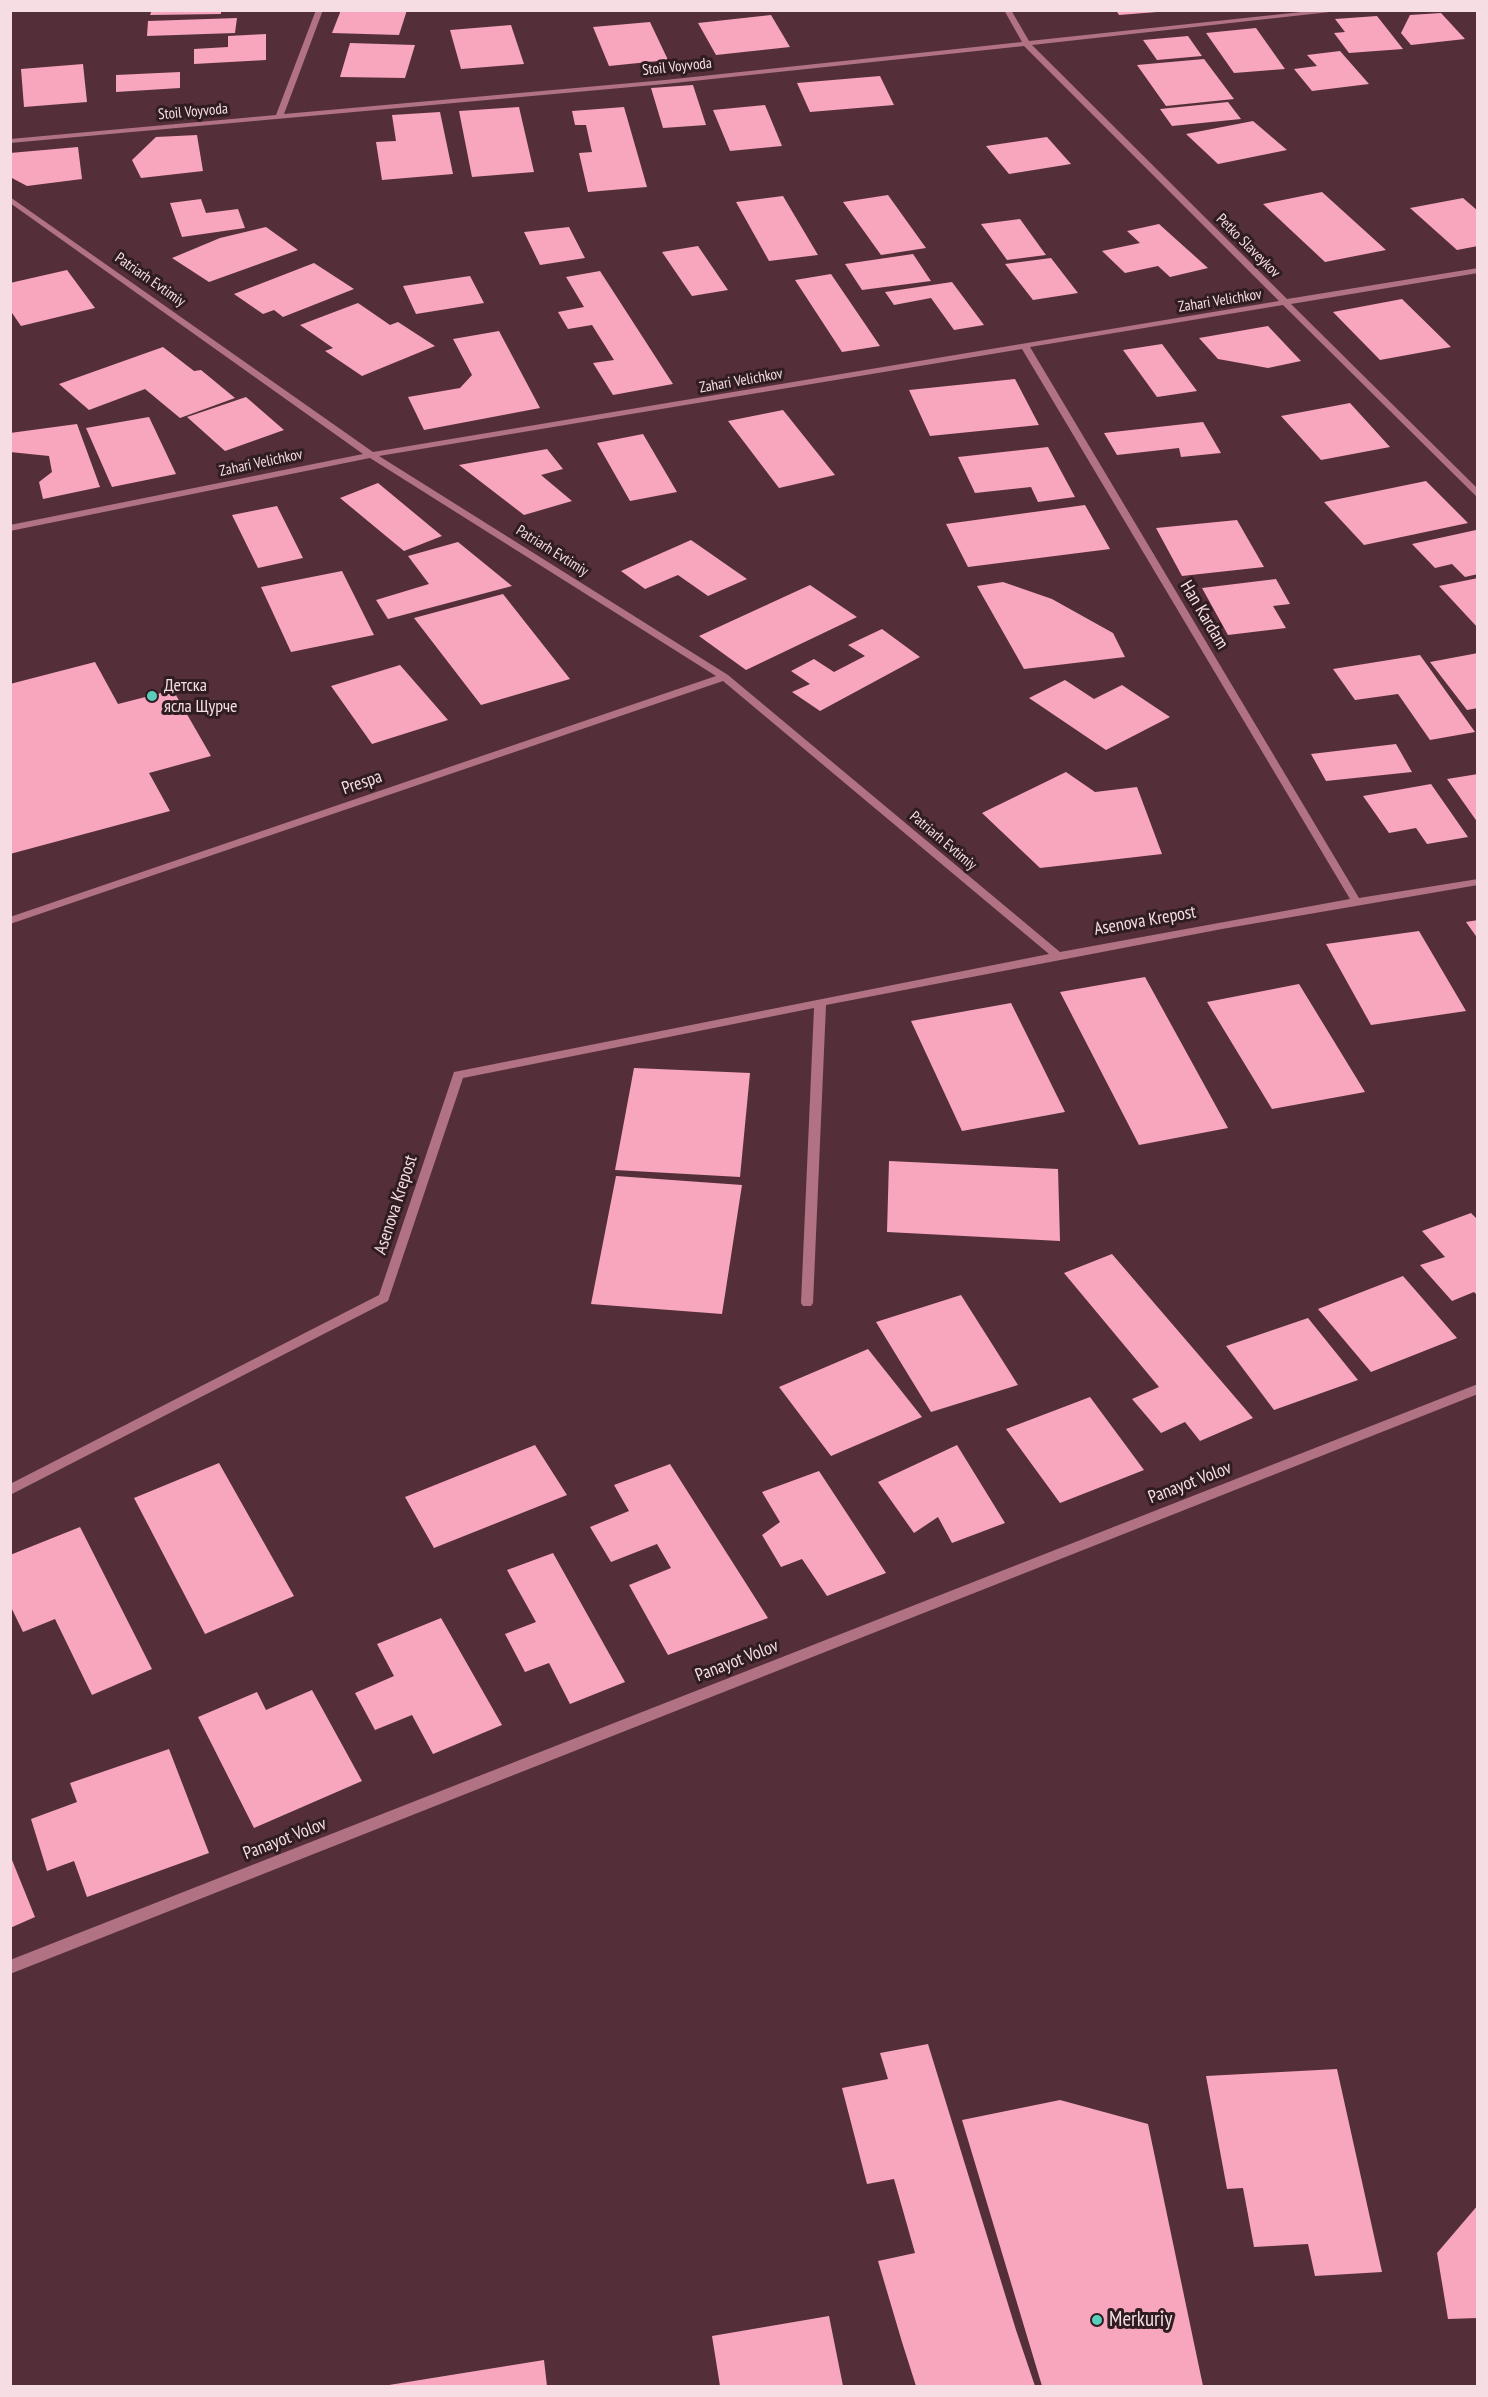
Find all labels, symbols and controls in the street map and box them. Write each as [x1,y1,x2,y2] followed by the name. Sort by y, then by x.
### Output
[641,54,713,80] street label: Stoil Voyvoda
[157,100,229,124] street label: Stoil Voyvoda
[1212,210,1284,282] street label: Petko Slaveykov
[111,249,189,311] street label: Patriarh Evtimiy
[1177,286,1263,316] street label: Zahari Velichkov
[698,365,784,397] street label: Zahari Velichkov
[218,445,304,481] street label: Zahari Velichkov
[512,522,592,580] street label: Patriarh Evtimiy
[1175,577,1233,653] street label: Han Kardam
[164,675,238,718] place label: Детска ясла Щурче
[145,689,159,703] marker: Детска ясла Щурче
[339,766,385,800] street label: Prespa
[906,808,980,874] street label: Patriarh Evtimiy
[1092,901,1198,941] street label: Asenova Krepost
[370,1153,422,1257] street label: Asenova Krepost
[1145,1457,1235,1509] street label: Panayot Volov
[692,1635,782,1687] street label: Panayot Volov
[240,1813,330,1865] street label: Panayot Volov
[1109,2307,1172,2333] place label: Merkuriy
[1090,2313,1104,2327] marker: Merkuriy

